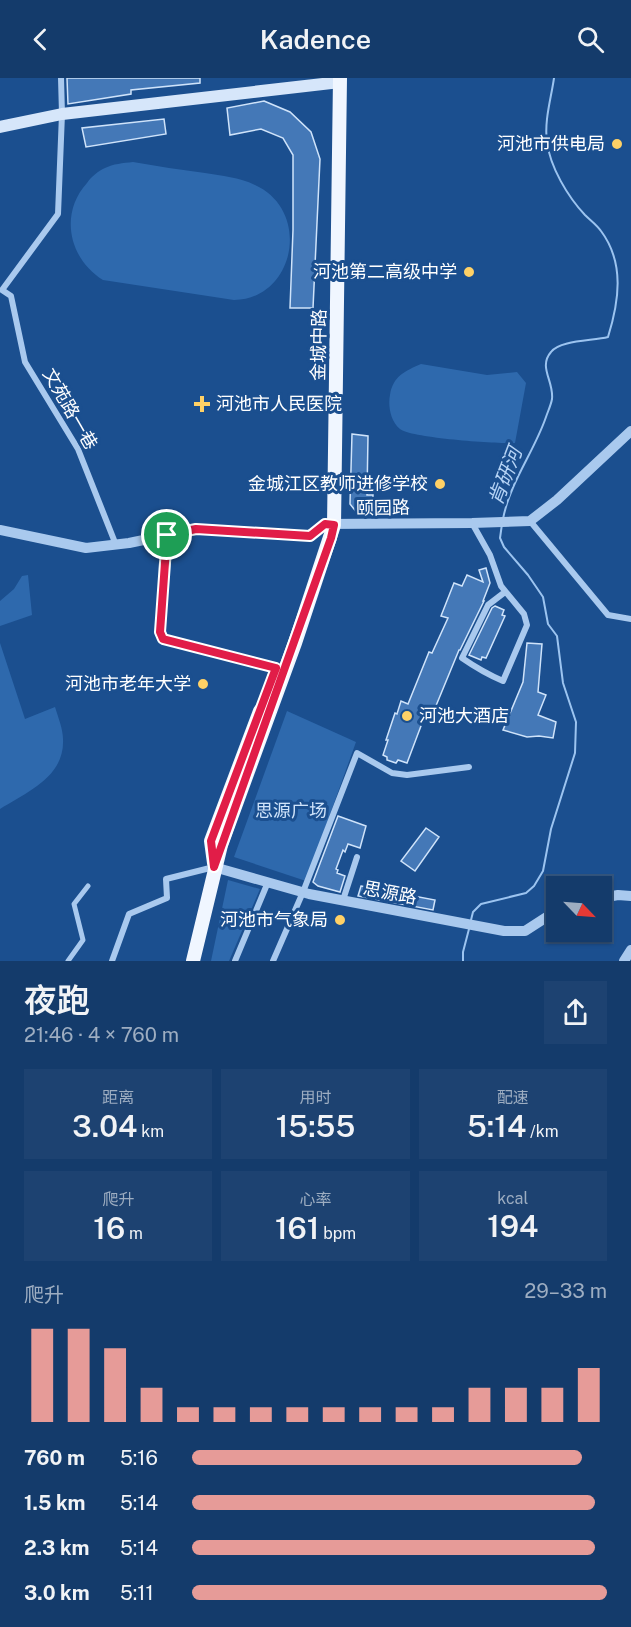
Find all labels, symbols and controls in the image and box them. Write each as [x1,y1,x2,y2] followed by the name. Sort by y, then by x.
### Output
[24,23,57,56] icon: back
[260,23,371,55] text: Kadence
[574,23,607,56] icon: search
[497,133,605,154] place label: 河池市供电局
[610,137,624,151] marker: 河池市供电局
[313,261,457,282] place label: 河池第二高级中学
[462,265,476,279] marker: 河池第二高级中学
[307,309,330,381] street label: 金城中路
[39,365,102,453] street label: 文苑路一巷
[216,393,342,414] place label: 河池市人民医院
[193,395,211,413] marker: 河池市人民医院
[483,440,528,508] water label: 肯研河
[248,473,428,494] place label: 金城江区教师进修学校
[433,477,447,491] marker: 金城江区教师进修学校
[356,497,410,518] street label: 颐园路
[141,509,192,560] pin
[150,518,183,551] icon: arrive
[65,673,191,694] place label: 河池市老年大学
[196,677,210,691] marker: 河池市老年大学
[419,705,509,726] place label: 河池大酒店
[400,709,414,723] marker: 河池大酒店
[255,800,327,821] park label: 思源广场
[546,876,612,942] north arrow
[546,876,612,942] map controls
[362,877,419,908] street label: 思源路
[220,909,328,930] place label: 河池市气象局
[333,913,347,927] marker: 河池市气象局
[24,981,90,1019] text: 夜跑
[544,981,607,1044] button: share
[24,1023,179,1047] text: 21:46 · 4 × 760 m
[102,1088,134,1107] text: 距离
[299,1088,332,1107] text: 用时
[497,1088,529,1107] text: 配速
[72,1108,137,1144] text: 3.04
[276,1108,355,1144] text: 15:55
[467,1108,526,1144] text: 5:14
[137,1122,164,1141] text: km
[526,1122,559,1141] text: /km
[497,1189,528,1208] text: kcal
[102,1190,134,1209] text: 爬升
[299,1190,332,1209] text: 心率
[487,1208,538,1244] text: 194
[93,1210,125,1246] text: 16
[275,1210,319,1246] text: 161
[125,1224,143,1243] text: m
[319,1224,356,1243] text: bpm
[524,1279,607,1303] text: 29–33 m
[24,1283,64,1307] text: 爬升
[24,1446,85,1470] text: 760 m
[120,1446,158,1470] text: 5:16
[24,1491,85,1515] text: 1.5 km
[120,1491,158,1515] text: 5:14
[24,1536,89,1560] text: 2.3 km
[120,1536,158,1560] text: 5:14
[24,1581,90,1605] text: 3.0 km
[120,1581,154,1605] text: 5:11

